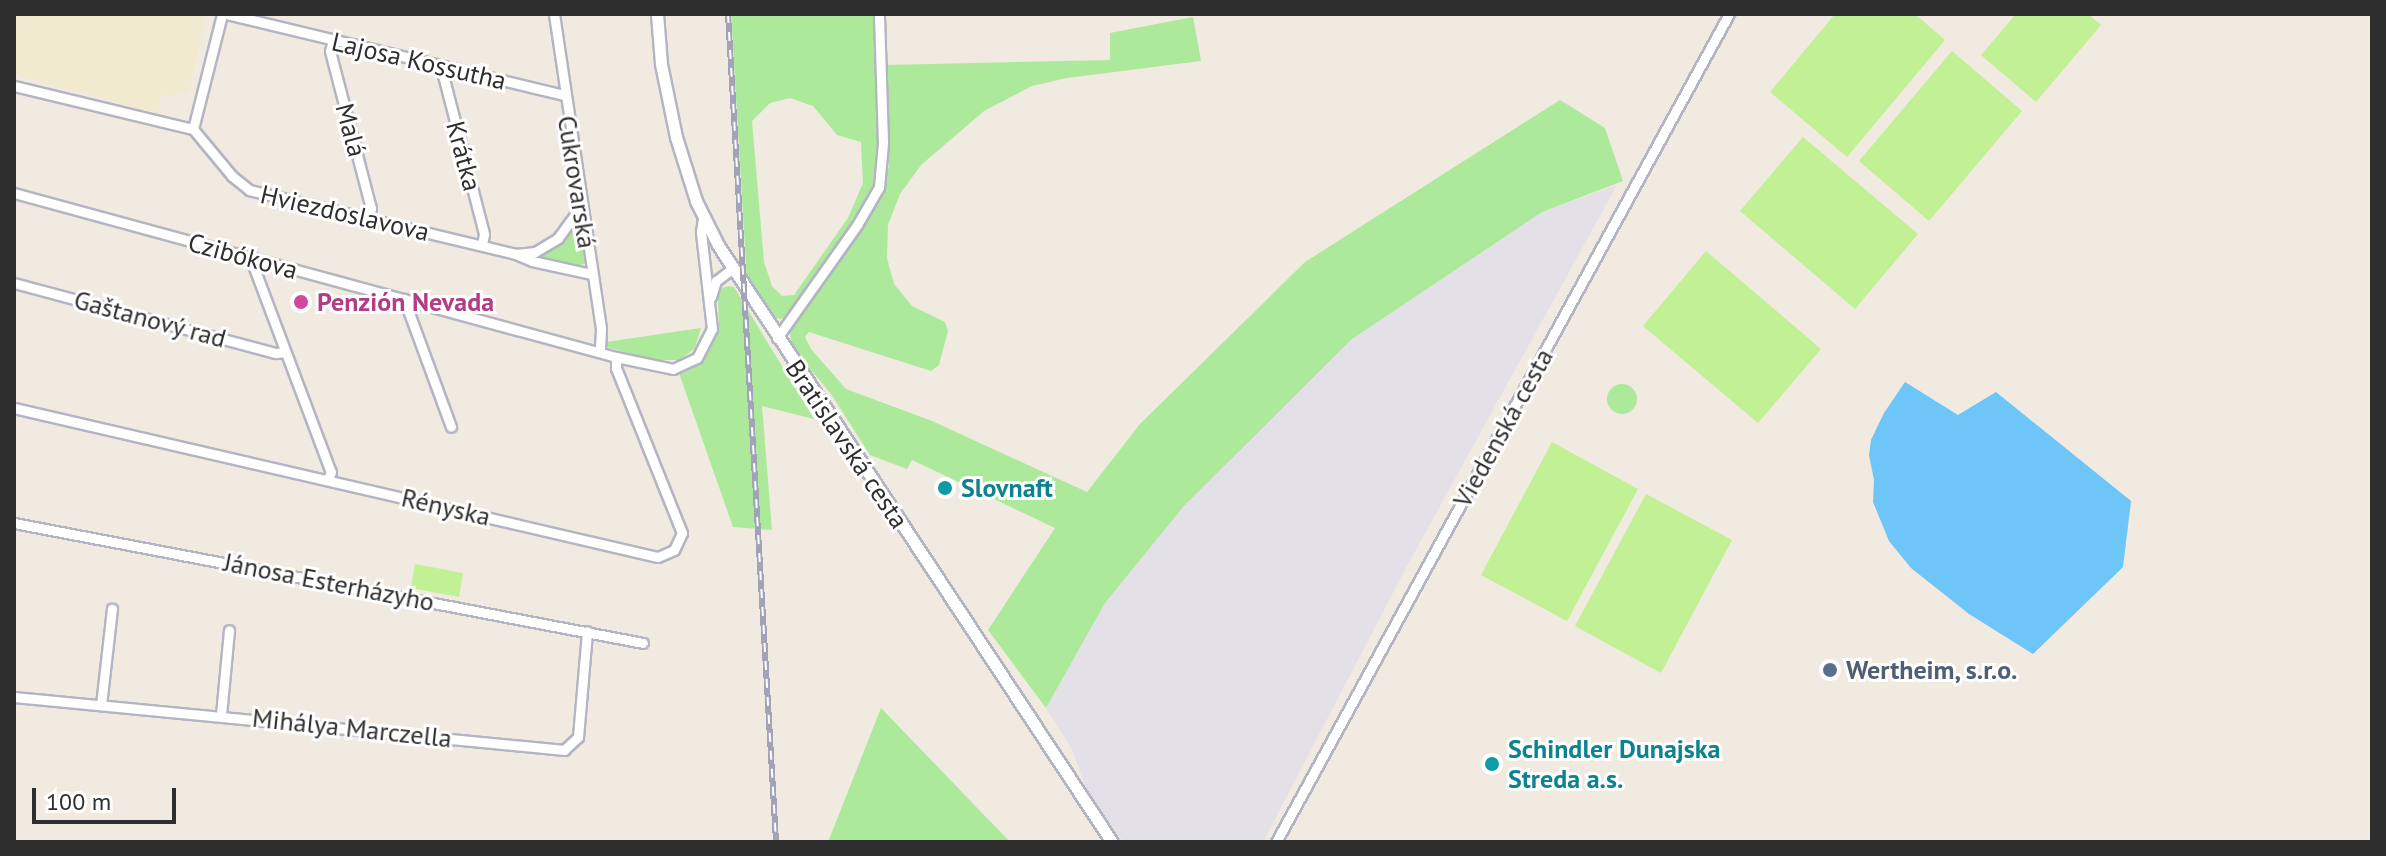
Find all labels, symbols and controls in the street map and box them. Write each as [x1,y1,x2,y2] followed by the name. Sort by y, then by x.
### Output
[329,26,509,96] street label: Lajosa Kossutha
[329,100,373,160] street label: Malá
[551,113,603,251] street label: Cukrovarská
[440,118,488,194] street label: Krátka
[258,178,432,248] street label: Hviezdoslavova
[185,226,301,286] street label: Czibókova
[70,284,230,354] street label: Gaštanový rad
[317,286,494,318] place label: Penzión Nevada
[292,293,310,311] marker: Penzión Nevada
[1447,343,1559,513] street label: Viedenská cesta
[779,354,915,534] street label: Bratislavská cesta
[961,472,1053,504] place label: Slovnaft
[936,479,954,497] marker: Slovnaft
[399,482,493,532] street label: Rényska
[221,546,437,618] street label: Jánosa Esterházyho
[1846,654,2019,686] place label: Wertheim, s.r.o.
[1821,661,1839,679] marker: Wertheim, s.r.o.
[251,702,453,754] street label: Mihálya Marczella
[1508,733,1720,794] place label: Schindler Dunajska Streda a.s.
[1483,755,1501,773] marker: Schindler Dunajska Streda a.s.
[36,772,180,822] scale bar
[46,786,111,817] text: 100 m

